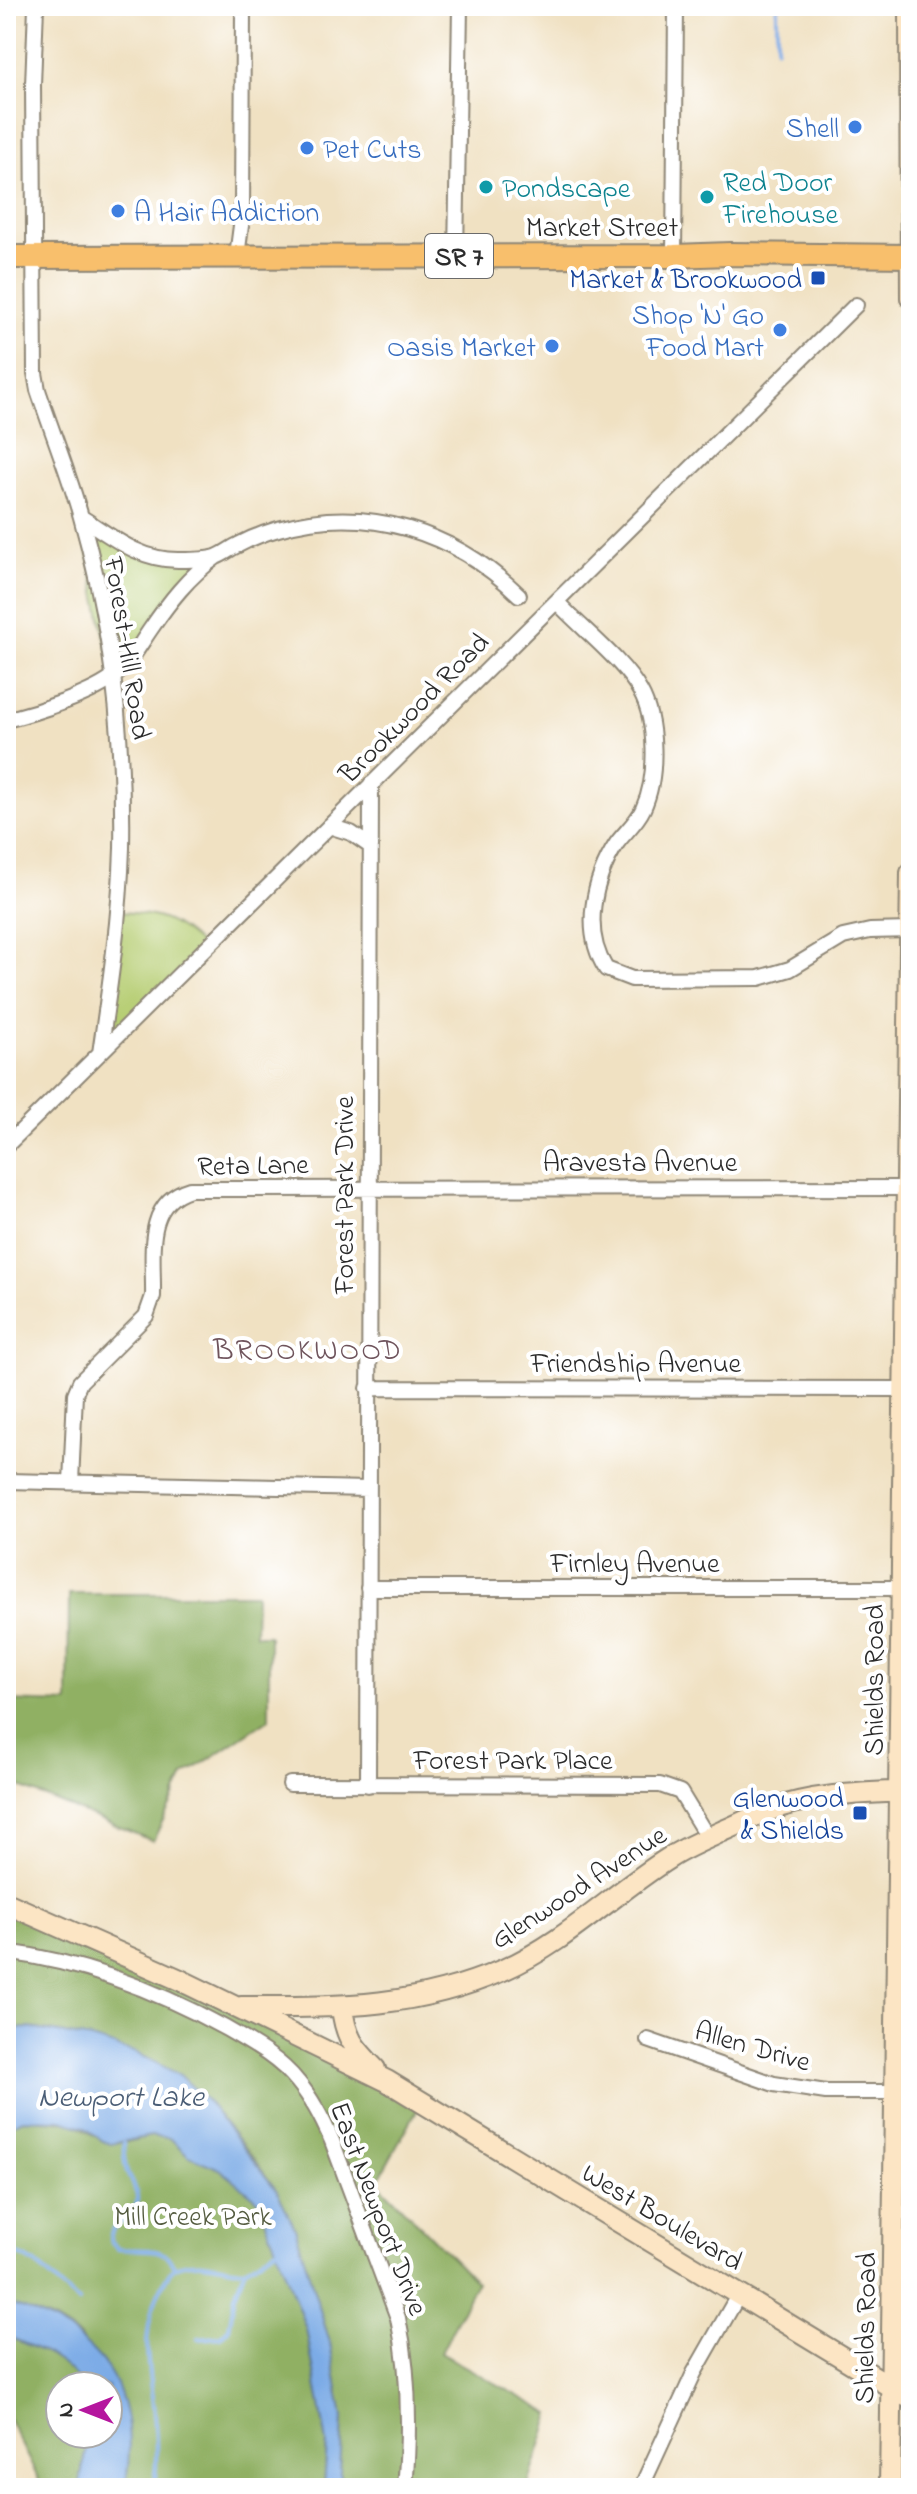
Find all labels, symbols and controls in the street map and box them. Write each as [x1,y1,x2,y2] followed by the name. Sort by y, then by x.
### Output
[786,110,839,151] place label: Shell
[846,118,864,136] marker: Shell
[323,131,421,172] place label: Pet Cuts
[298,139,316,157] marker: Pet Cuts
[722,164,838,237] place label: Red Door Firehouse
[502,170,631,211] place label: Pondscape
[477,178,495,196] marker: Pondscape
[698,188,716,206] marker: Red Door Firehouse
[134,194,319,235] place label: A Hair Addiction
[109,202,127,220] marker: A Hair Addiction
[526,209,678,250] street label: Market Street
[425,234,493,278] road number: SR 7
[569,261,802,302] place label: Market & Brookwood
[809,269,827,287] marker: Market & Brookwood
[632,297,764,370] place label: Shop 'N' Go Food Mart
[771,321,789,339] marker: Shop 'N' Go Food Mart
[387,329,536,370] place label: Oasis Market
[543,337,561,355] marker: Oasis Market
[91,553,160,743] street label: Forest-Hill Road
[330,624,500,795] street label: Brookwood Road
[326,1095,367,1295] street label: Forest Park Drive
[543,1144,738,1185] street label: Aravesta Avenue
[197,1146,310,1189] street label: Reta Lane
[212,1330,403,1374] district label: BROOKWOOD
[530,1345,742,1386] street label: Friendship Avenue
[549,1545,720,1586] street label: Firnley Avenue
[856,1604,897,1756] street label: Shields Road
[413,1742,613,1783] street label: Forest Park Place
[732,1780,844,1853] place label: Glenwood & Shields
[851,1804,869,1822] marker: Glenwood & Shields
[484,1816,676,1961] street label: Glenwood Avenue
[689,2012,815,2085] street label: Allen Drive
[38,2077,206,2121] water label: Newport Lake
[317,2096,437,2322] street label: East Newport Drive
[573,2155,750,2284] street label: West Boulevard
[114,2198,272,2239] park label: Mill Creek Park
[846,2252,889,2404] street label: Shields Road
[44,2370,124,2450] north arrow
[51,2403,83,2417] text: N

